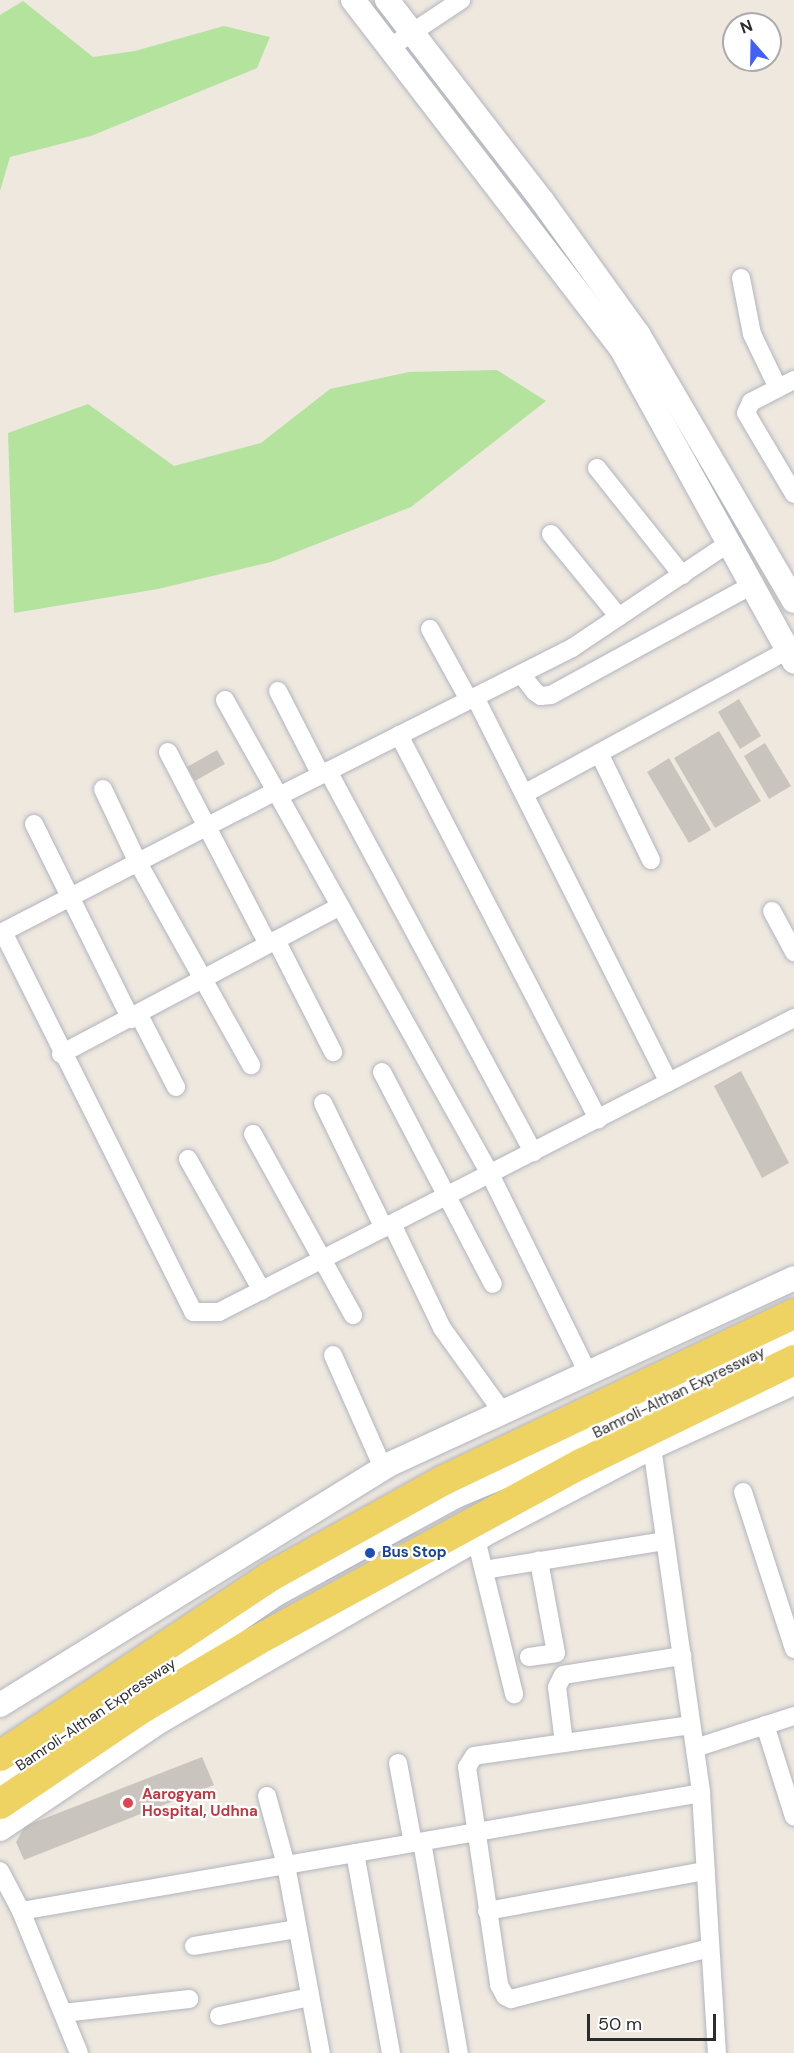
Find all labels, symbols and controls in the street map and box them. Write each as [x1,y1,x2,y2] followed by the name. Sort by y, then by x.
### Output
[722,12,782,72] north arrow
[737,15,755,38] text: N
[590,1343,768,1443] street label: Bamroli-Althan Expressway
[382,1544,447,1562] place label: Bus Stop
[363,1546,377,1560] marker: Bus Stop
[13,1655,179,1775] street label: Bamroli-Althan Expressway
[142,1785,258,1820] place label: Aarogyam Hospital, Udhna
[119,1794,137,1812] marker: Aarogyam Hospital, Udhna
[590,2002,719,2040] scale bar
[598,2012,642,2036] text: 50 m

